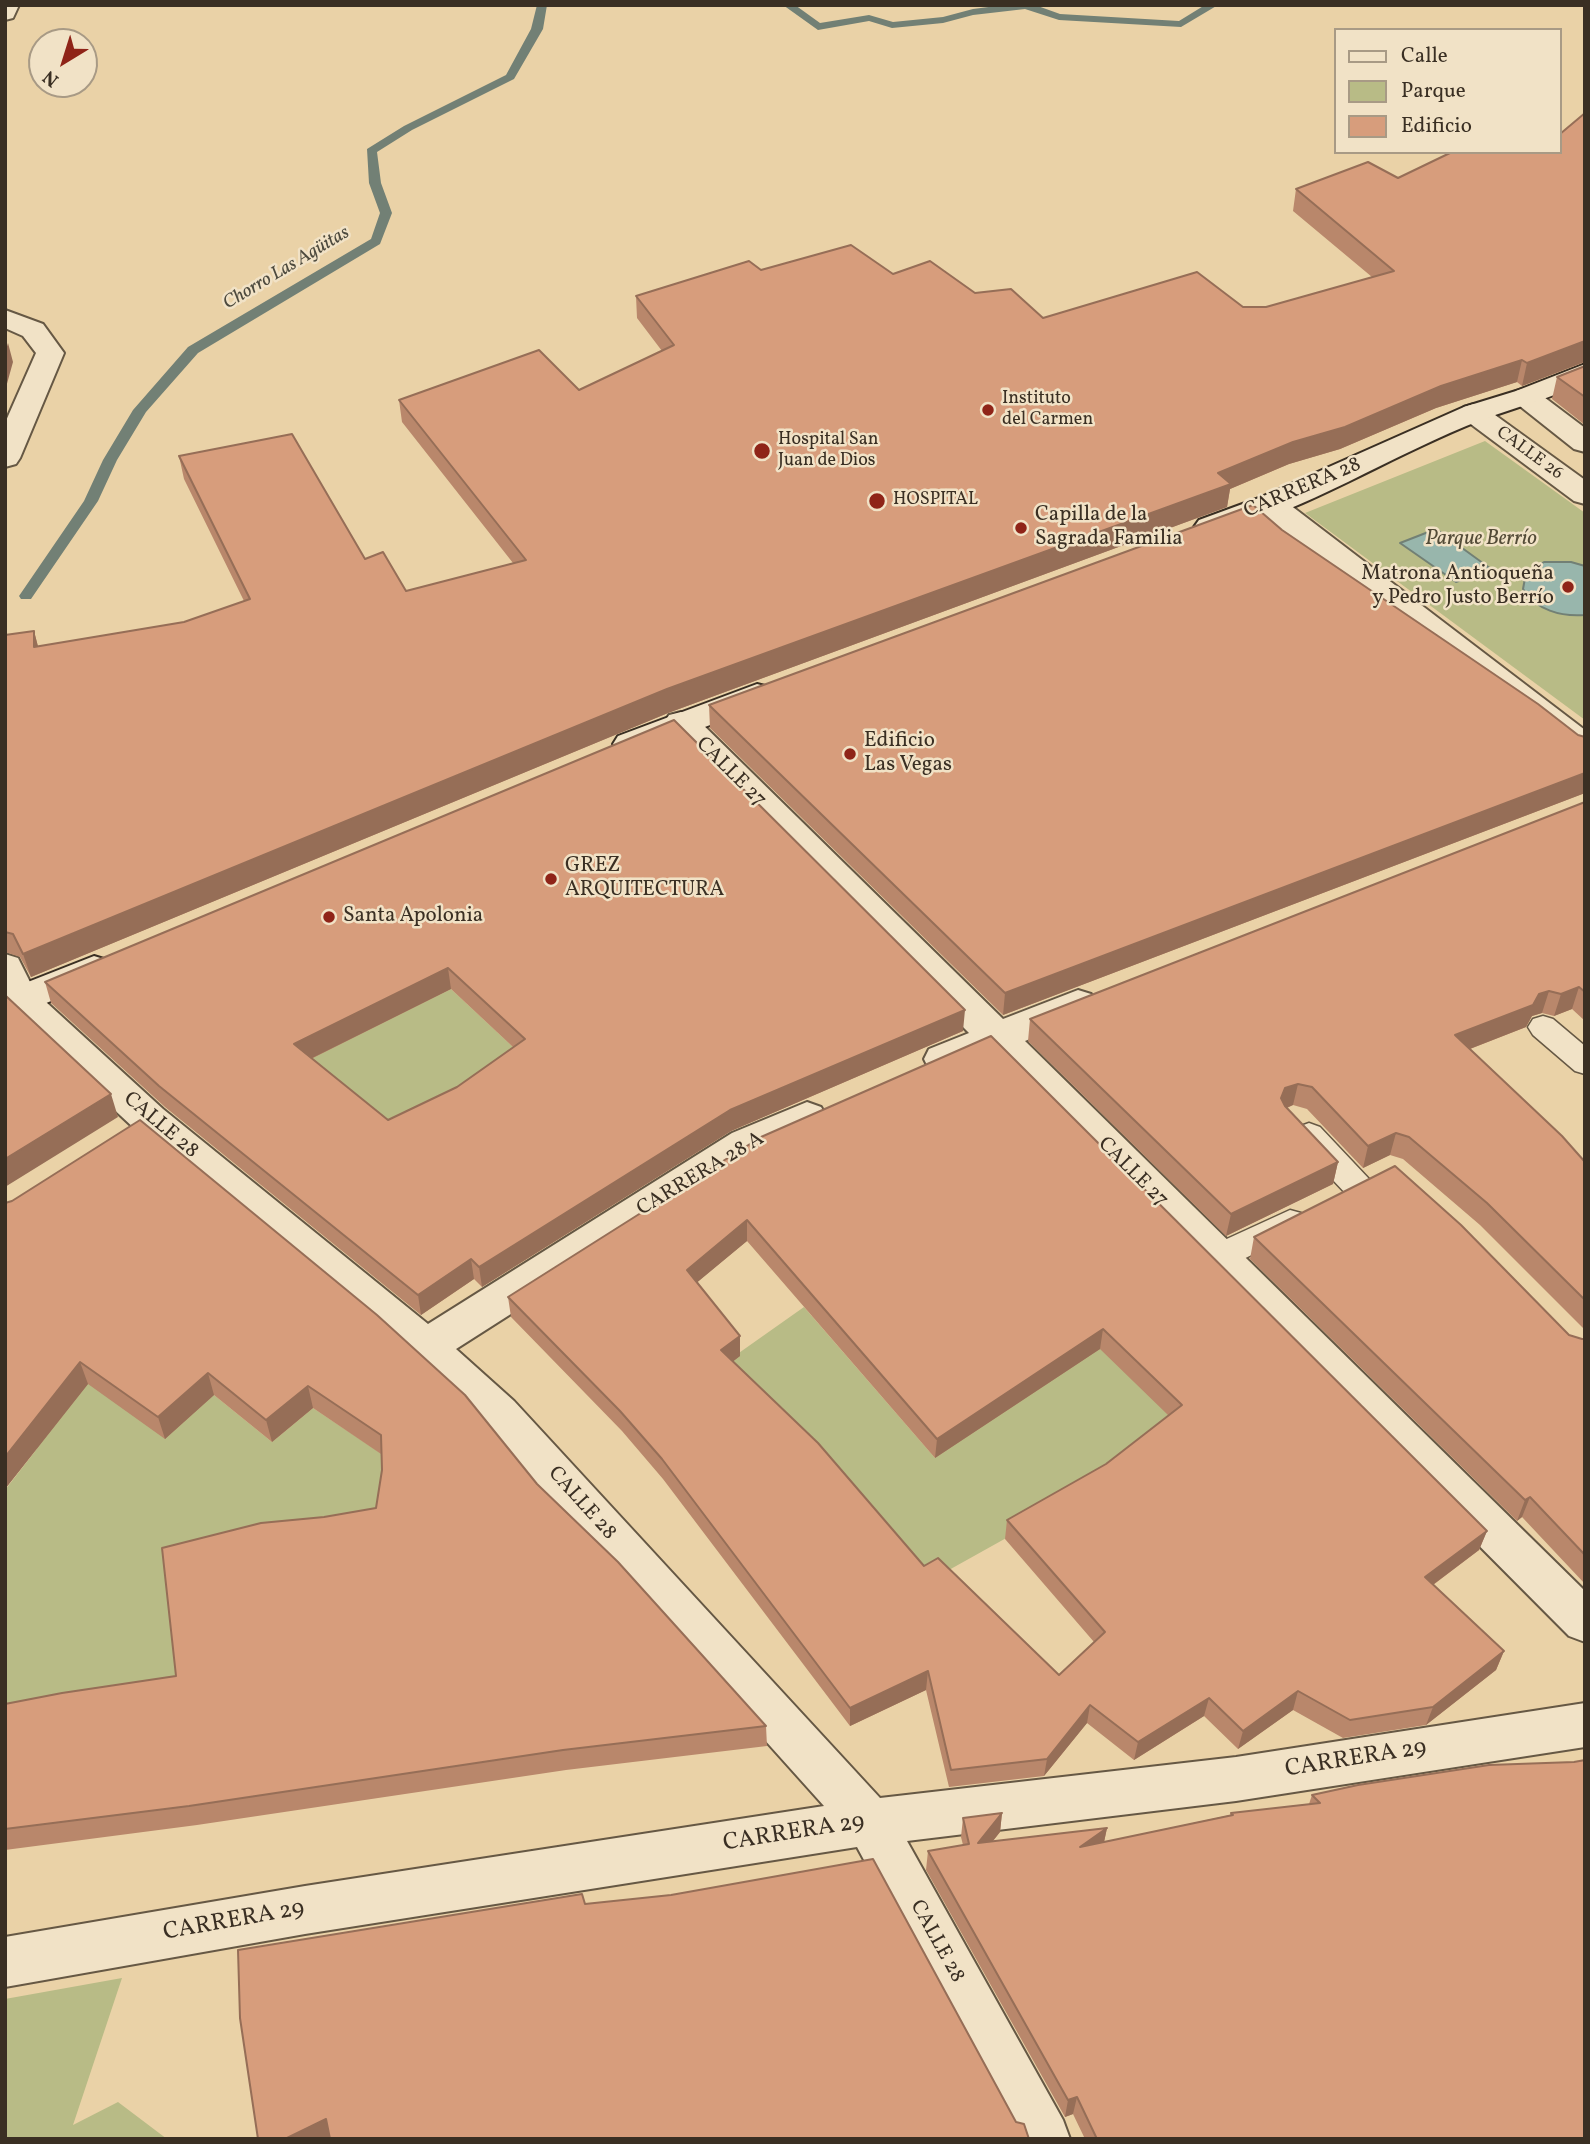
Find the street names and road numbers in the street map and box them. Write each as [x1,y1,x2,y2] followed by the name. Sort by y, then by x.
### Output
[1491,423,1567,485] street label: CALLE 26
[1241,453,1365,525] street label: CARRERA 28
[689,732,771,814] street label: CALLE 27
[117,1087,203,1165] street label: CALLE 28
[633,1127,769,1223] street label: CARRERA 28 A
[1091,1132,1173,1214] street label: CALLE 27
[541,1462,621,1546] street label: CALLE 28
[1283,1735,1429,1785] street label: CARRERA 29
[721,1809,867,1859] street label: CARRERA 29
[161,1895,307,1949] street label: CARRERA 29
[903,1896,969,1988] street label: CALLE 28

